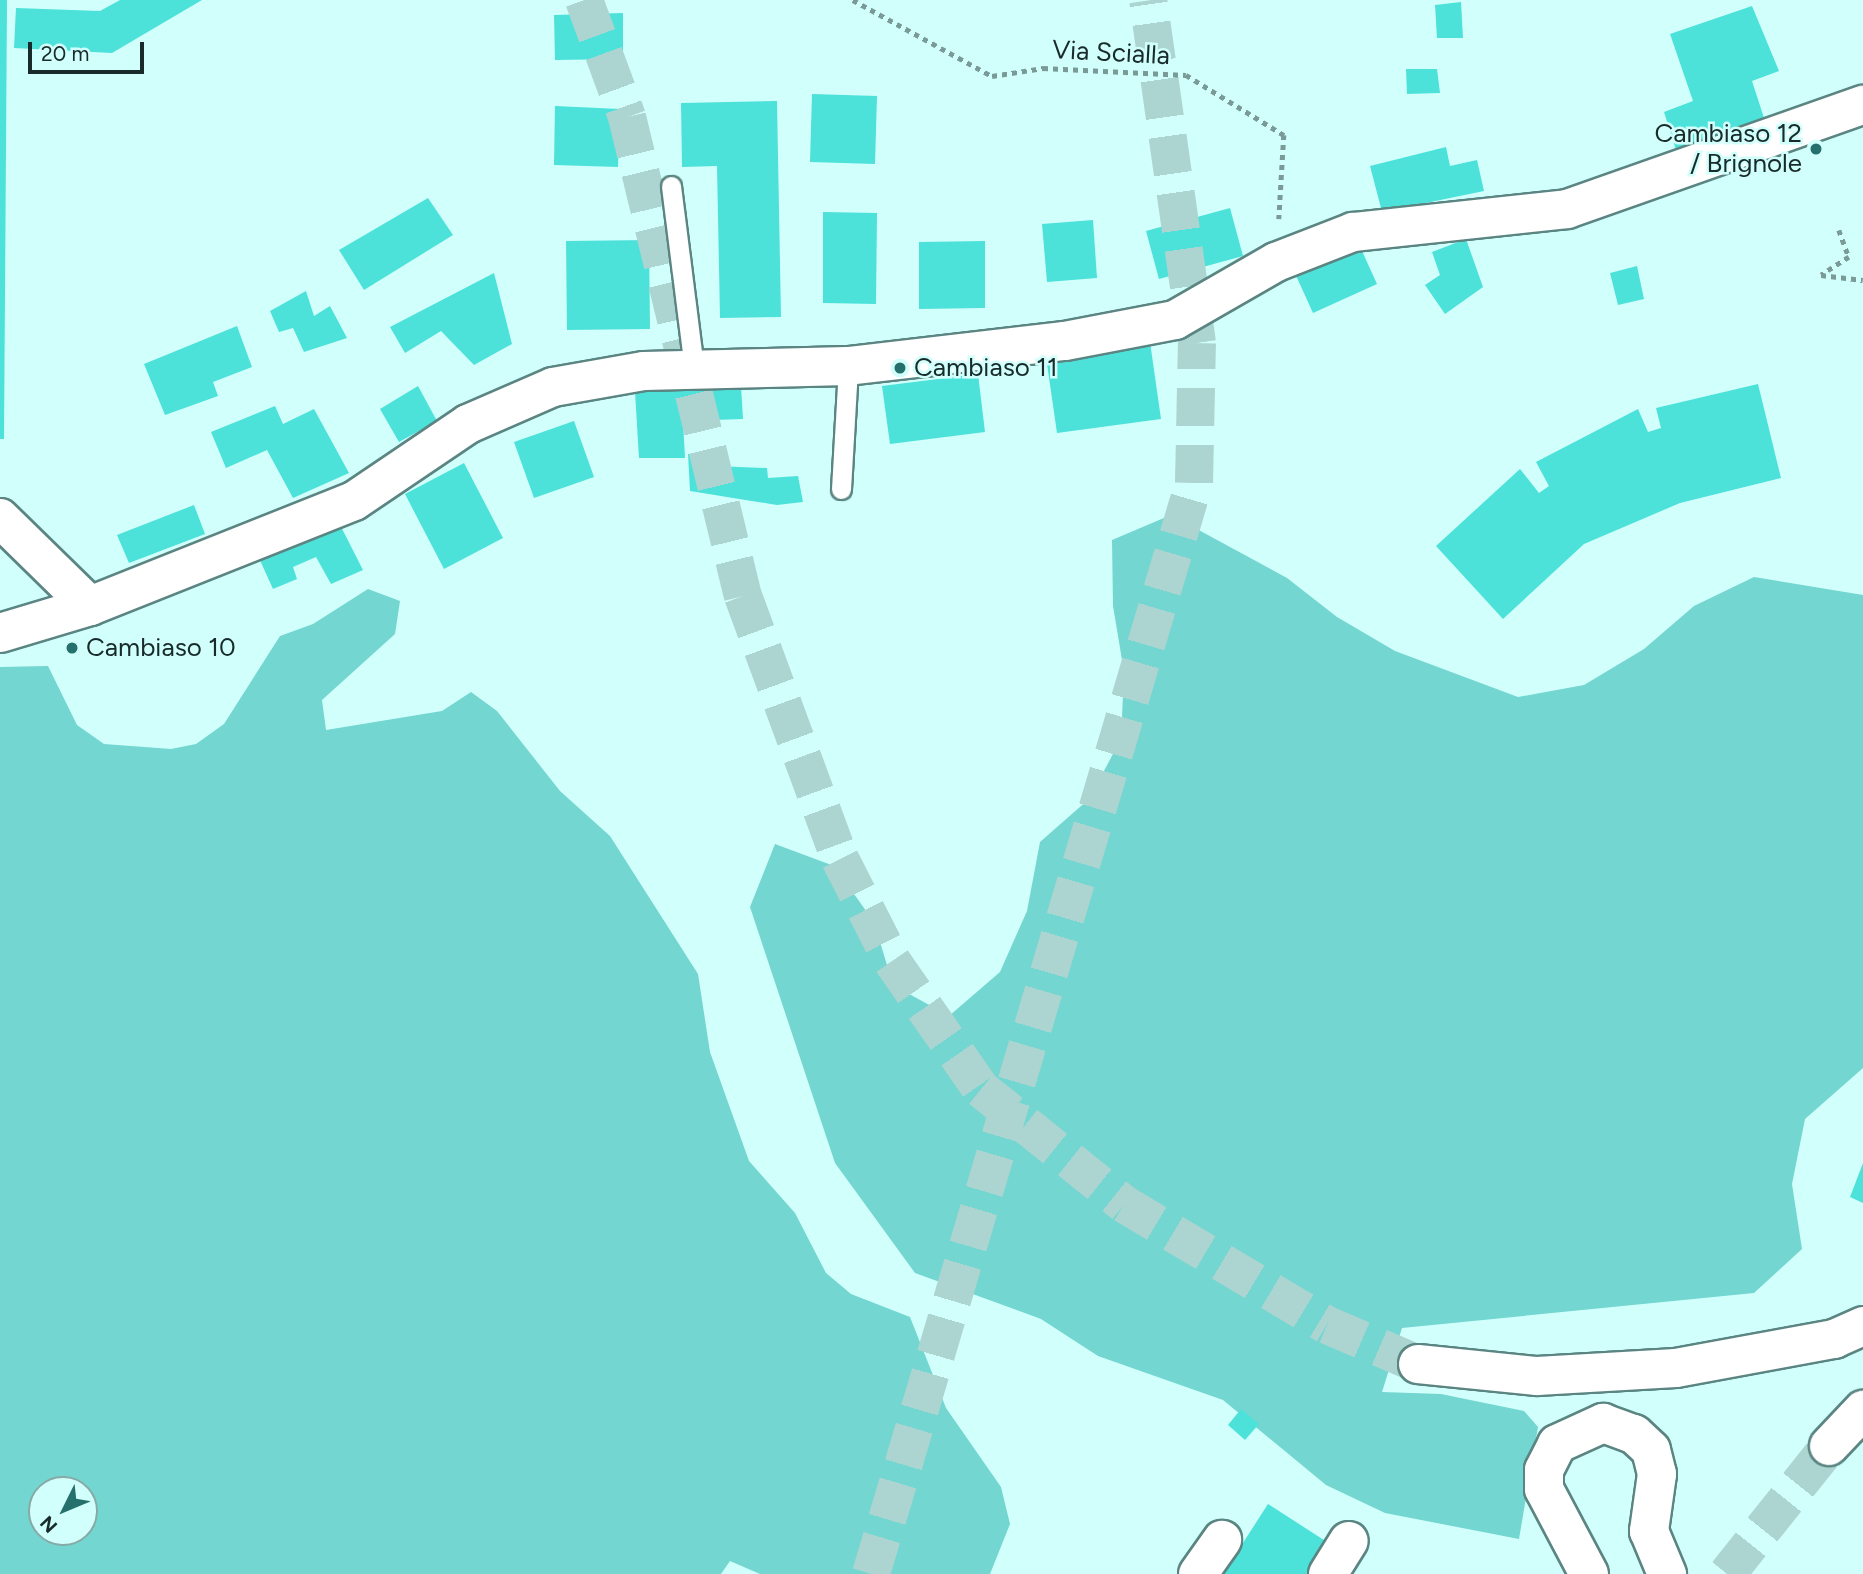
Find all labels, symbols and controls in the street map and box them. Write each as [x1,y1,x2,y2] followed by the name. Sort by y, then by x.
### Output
[32,28,147,72] scale bar
[1051,34,1171,72] street label: Via Scialla
[41,41,89,66] text: 20 m
[1654,118,1802,180] place label: Cambiaso 12 / Brignole
[1808,141,1824,157] marker: Cambiaso 12 / Brignole
[914,352,1058,384] place label: Cambiaso 11
[892,360,908,376] marker: Cambiaso 11
[86,632,236,664] place label: Cambiaso 10
[64,640,80,656] marker: Cambiaso 10
[28,1476,98,1546] north arrow
[35,1511,62,1538] text: N

